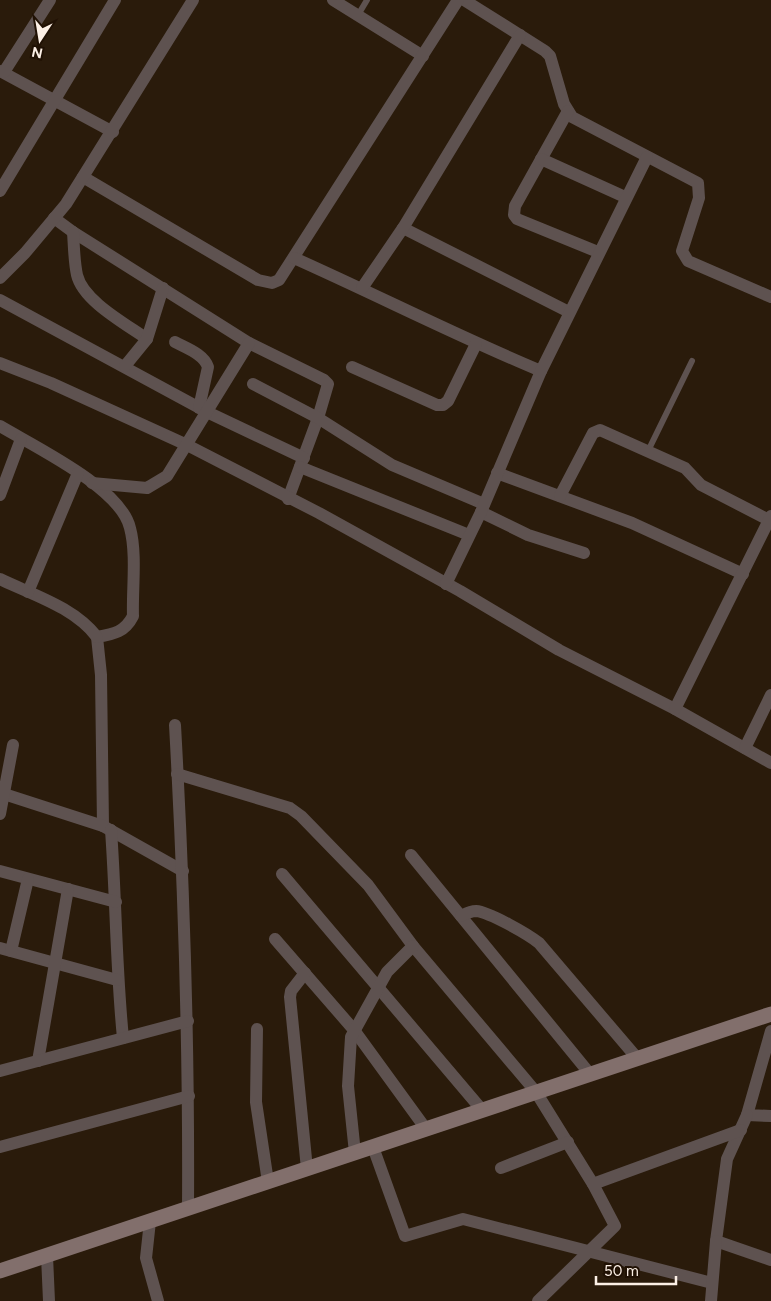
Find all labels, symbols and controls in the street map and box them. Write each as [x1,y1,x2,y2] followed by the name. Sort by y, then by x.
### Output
[15,15,65,65] north arrow
[30,43,44,62] text: N
[596,1254,676,1286] scale bar
[604,1262,639,1280] text: 50 m

